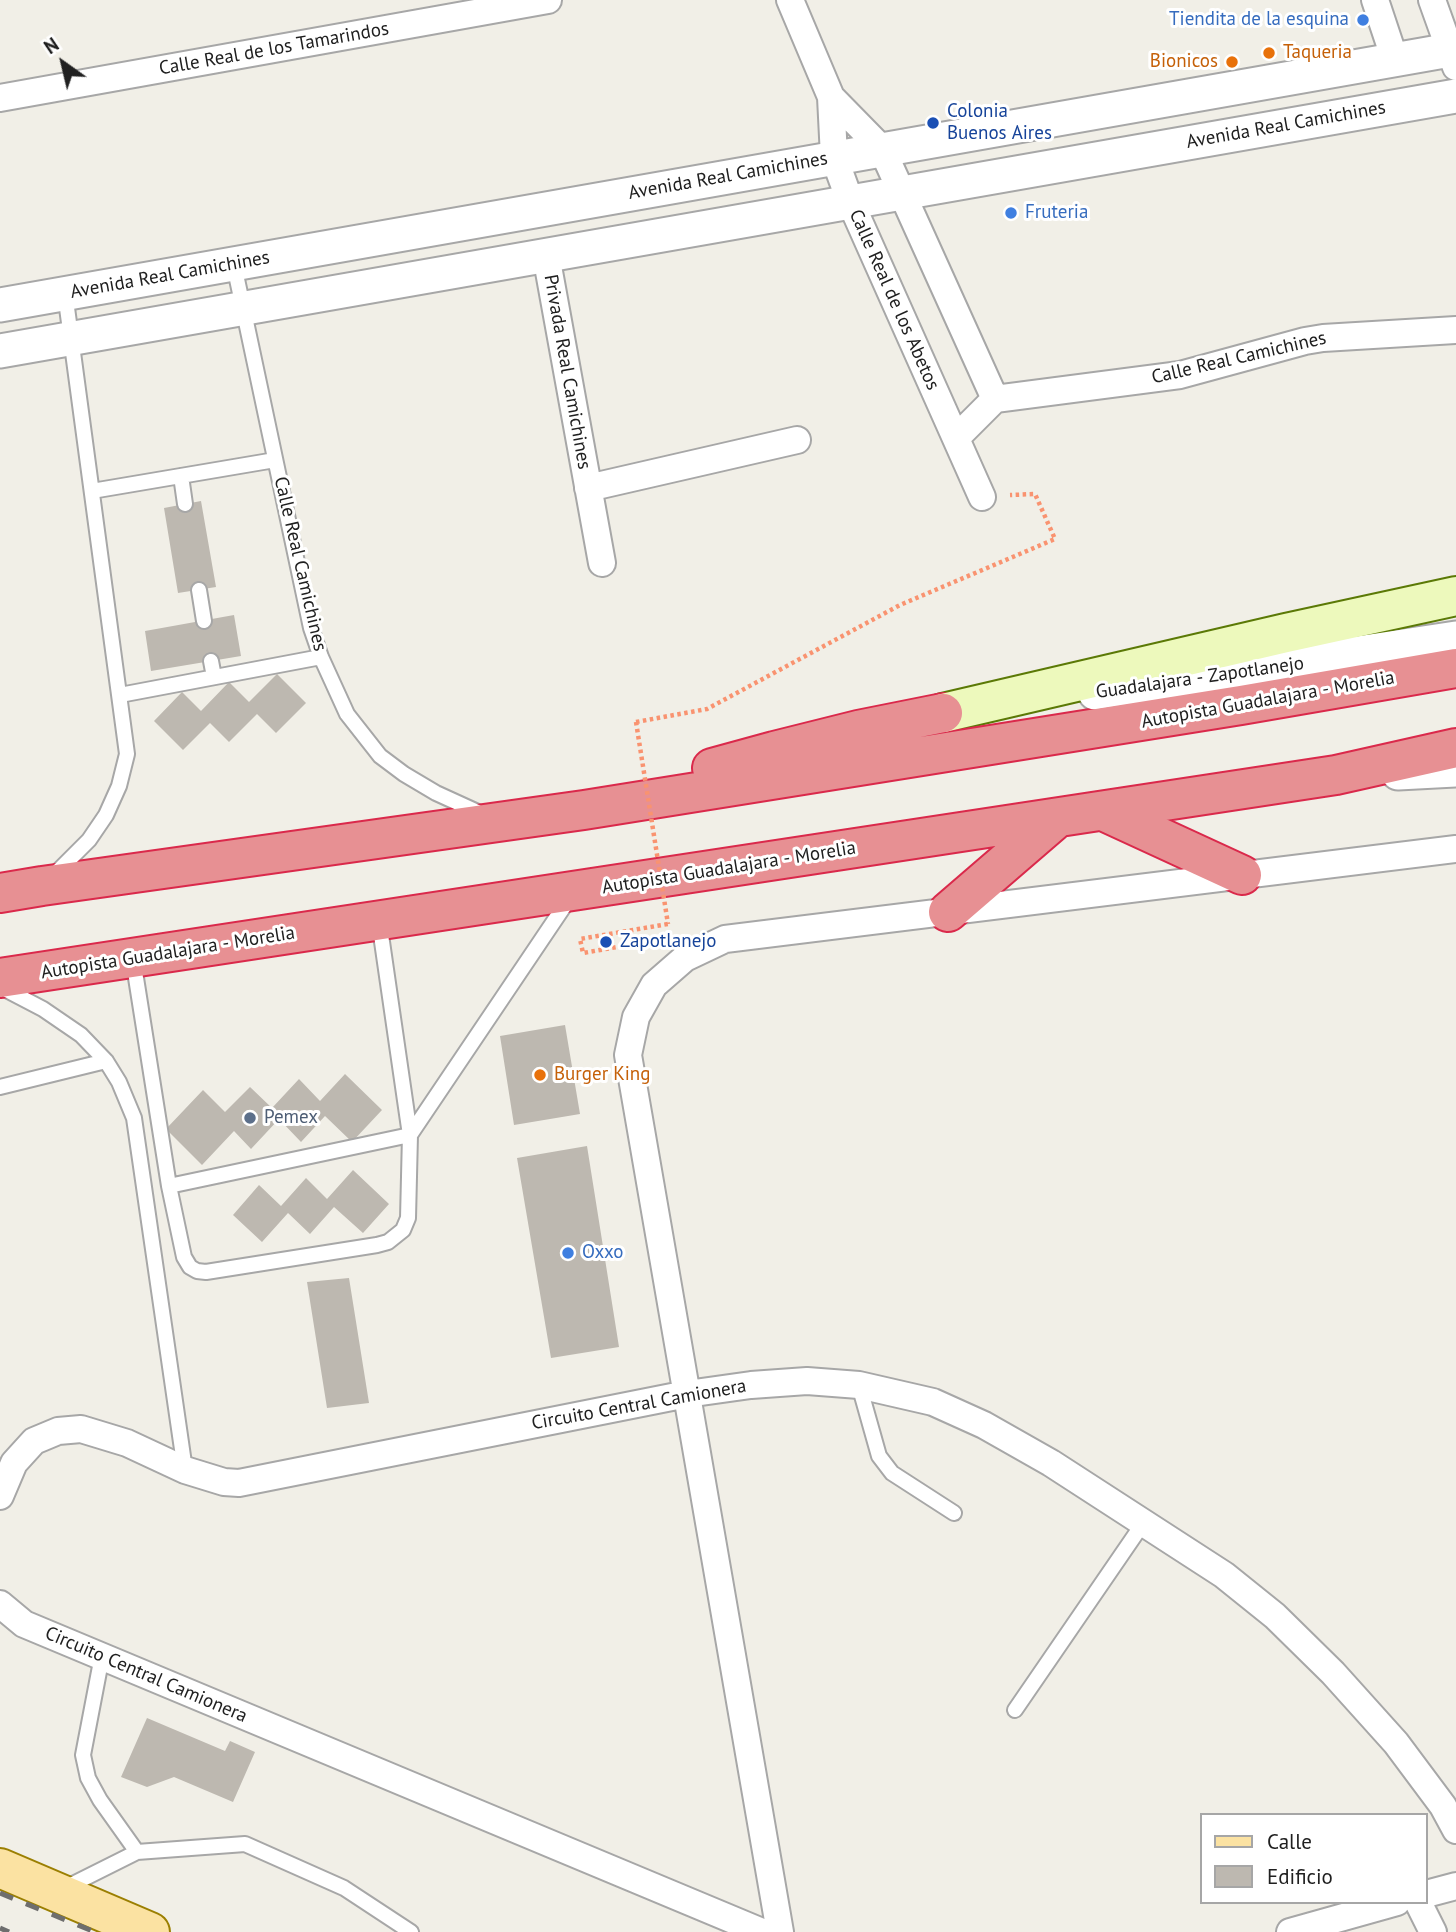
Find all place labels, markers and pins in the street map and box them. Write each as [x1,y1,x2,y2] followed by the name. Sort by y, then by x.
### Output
[1169,9,1349,31] place label: Tiendita de la esquina
[1355,12,1371,28] marker: Tiendita de la esquina
[1283,42,1352,64] place label: Taqueria
[1261,45,1277,61] marker: Taqueria
[1150,51,1218,73] place label: Bionicos
[1224,54,1240,70] marker: Bionicos
[947,101,1052,145] place label: Colonia Buenos Aires
[925,115,941,131] marker: Colonia Buenos Aires
[1025,202,1088,224] place label: Fruteria
[1003,205,1019,221] marker: Fruteria
[620,931,717,953] place label: Zapotlanejo
[598,934,614,950] marker: Zapotlanejo
[554,1064,650,1086] place label: Burger King
[532,1067,548,1083] marker: Burger King
[264,1107,318,1129] place label: Pemex
[242,1110,258,1126] marker: Pemex
[582,1242,623,1264] place label: Oxxo
[560,1245,576,1261] marker: Oxxo

